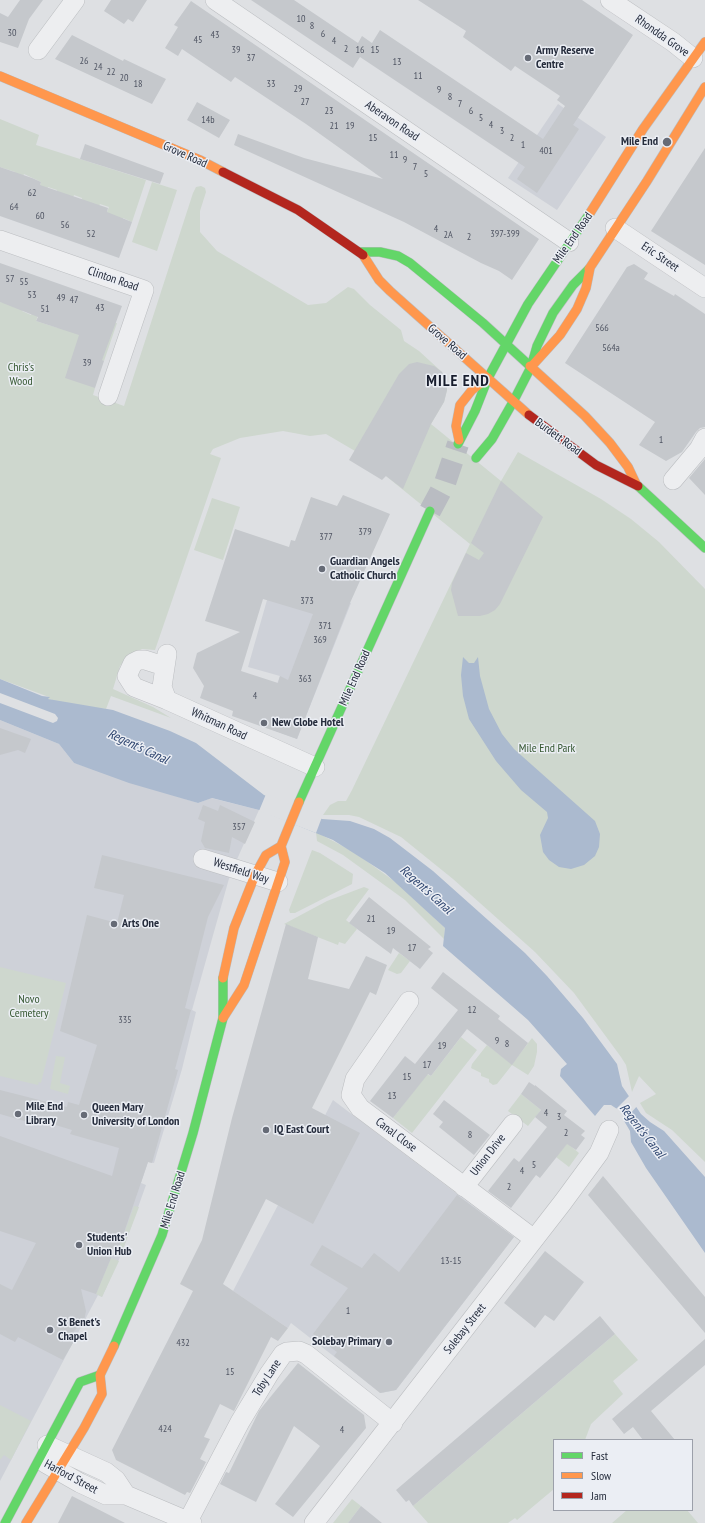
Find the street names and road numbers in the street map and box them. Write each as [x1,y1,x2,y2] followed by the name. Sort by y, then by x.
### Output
[632,12,692,60] street label: Rhondda Grove
[362,98,422,144] street label: Aberavon Road
[161,139,209,171] street label: Grove Road
[550,210,596,266] street label: Mile End Road
[638,239,682,275] street label: Eric Street
[86,264,140,294] street label: Clinton Road
[425,321,469,363] street label: Grove Road
[532,415,584,459] street label: Burdett Road
[336,648,374,708] street label: Mile End Road
[189,705,249,743] street label: Whitman Road
[211,855,271,887] street label: Westfield Way
[372,1115,420,1155] street label: Canal Close
[467,1131,509,1179] street label: Union Drive
[157,1170,189,1230] street label: Mile End Road
[441,1301,489,1357] street label: Solebay Street
[250,1357,284,1399] street label: Toby Lane
[42,1457,100,1497] street label: Harford Street

